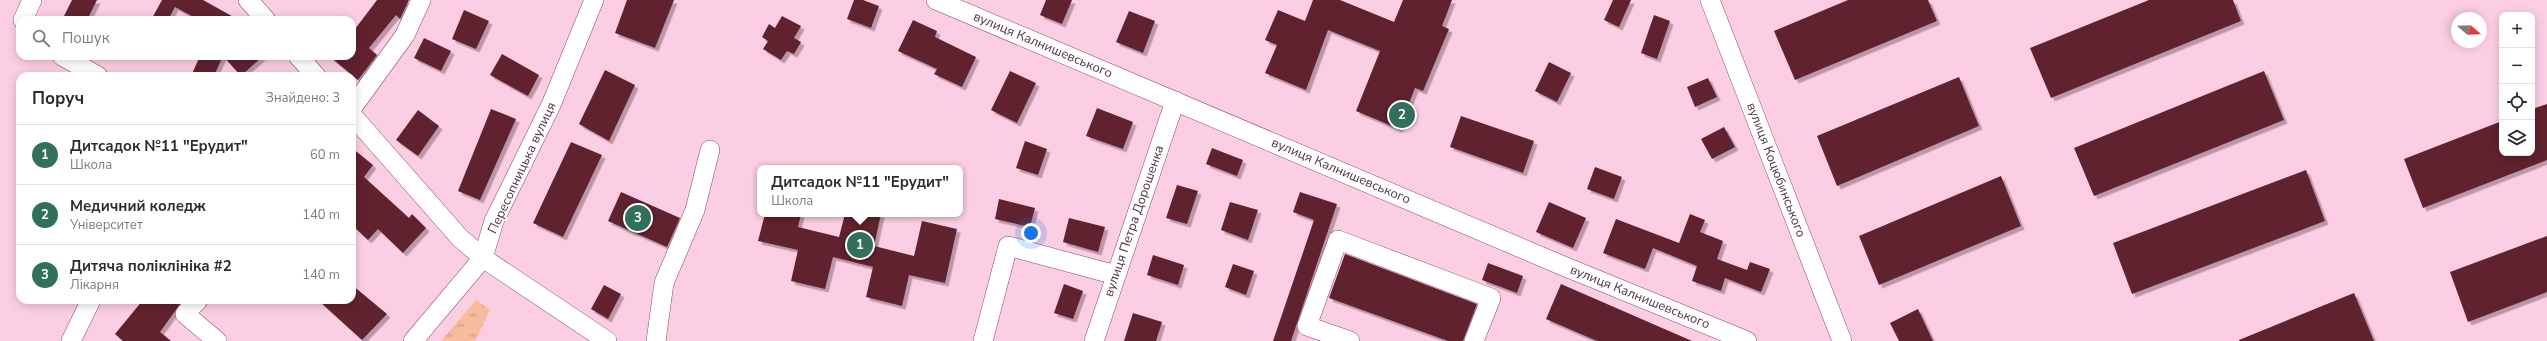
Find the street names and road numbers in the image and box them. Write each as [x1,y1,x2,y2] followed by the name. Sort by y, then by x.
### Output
[971,7,1115,83] street label: вулиця Калнишевського
[484,99,560,237] street label: Пересопницька вулиця
[1742,100,1810,240] street label: вулиця Коцюбинського
[1269,133,1413,209] street label: вулиця Калнишевського
[1100,143,1168,299] street label: вулиця Петра Дорошенка
[1567,261,1713,333] street label: вулиця Калнишевського

